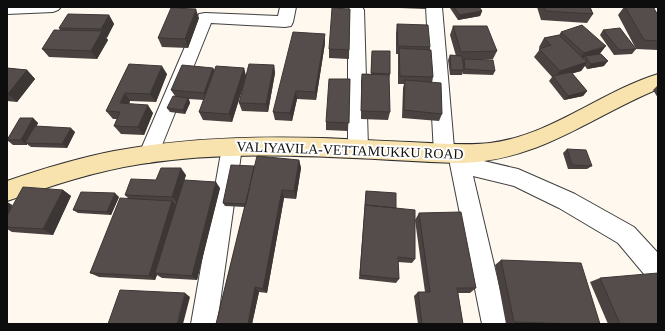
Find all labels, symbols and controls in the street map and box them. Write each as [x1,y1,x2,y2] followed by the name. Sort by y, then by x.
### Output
[236,139,464,162] street label: VALIYAVILA-VETTAMUKKU ROAD

